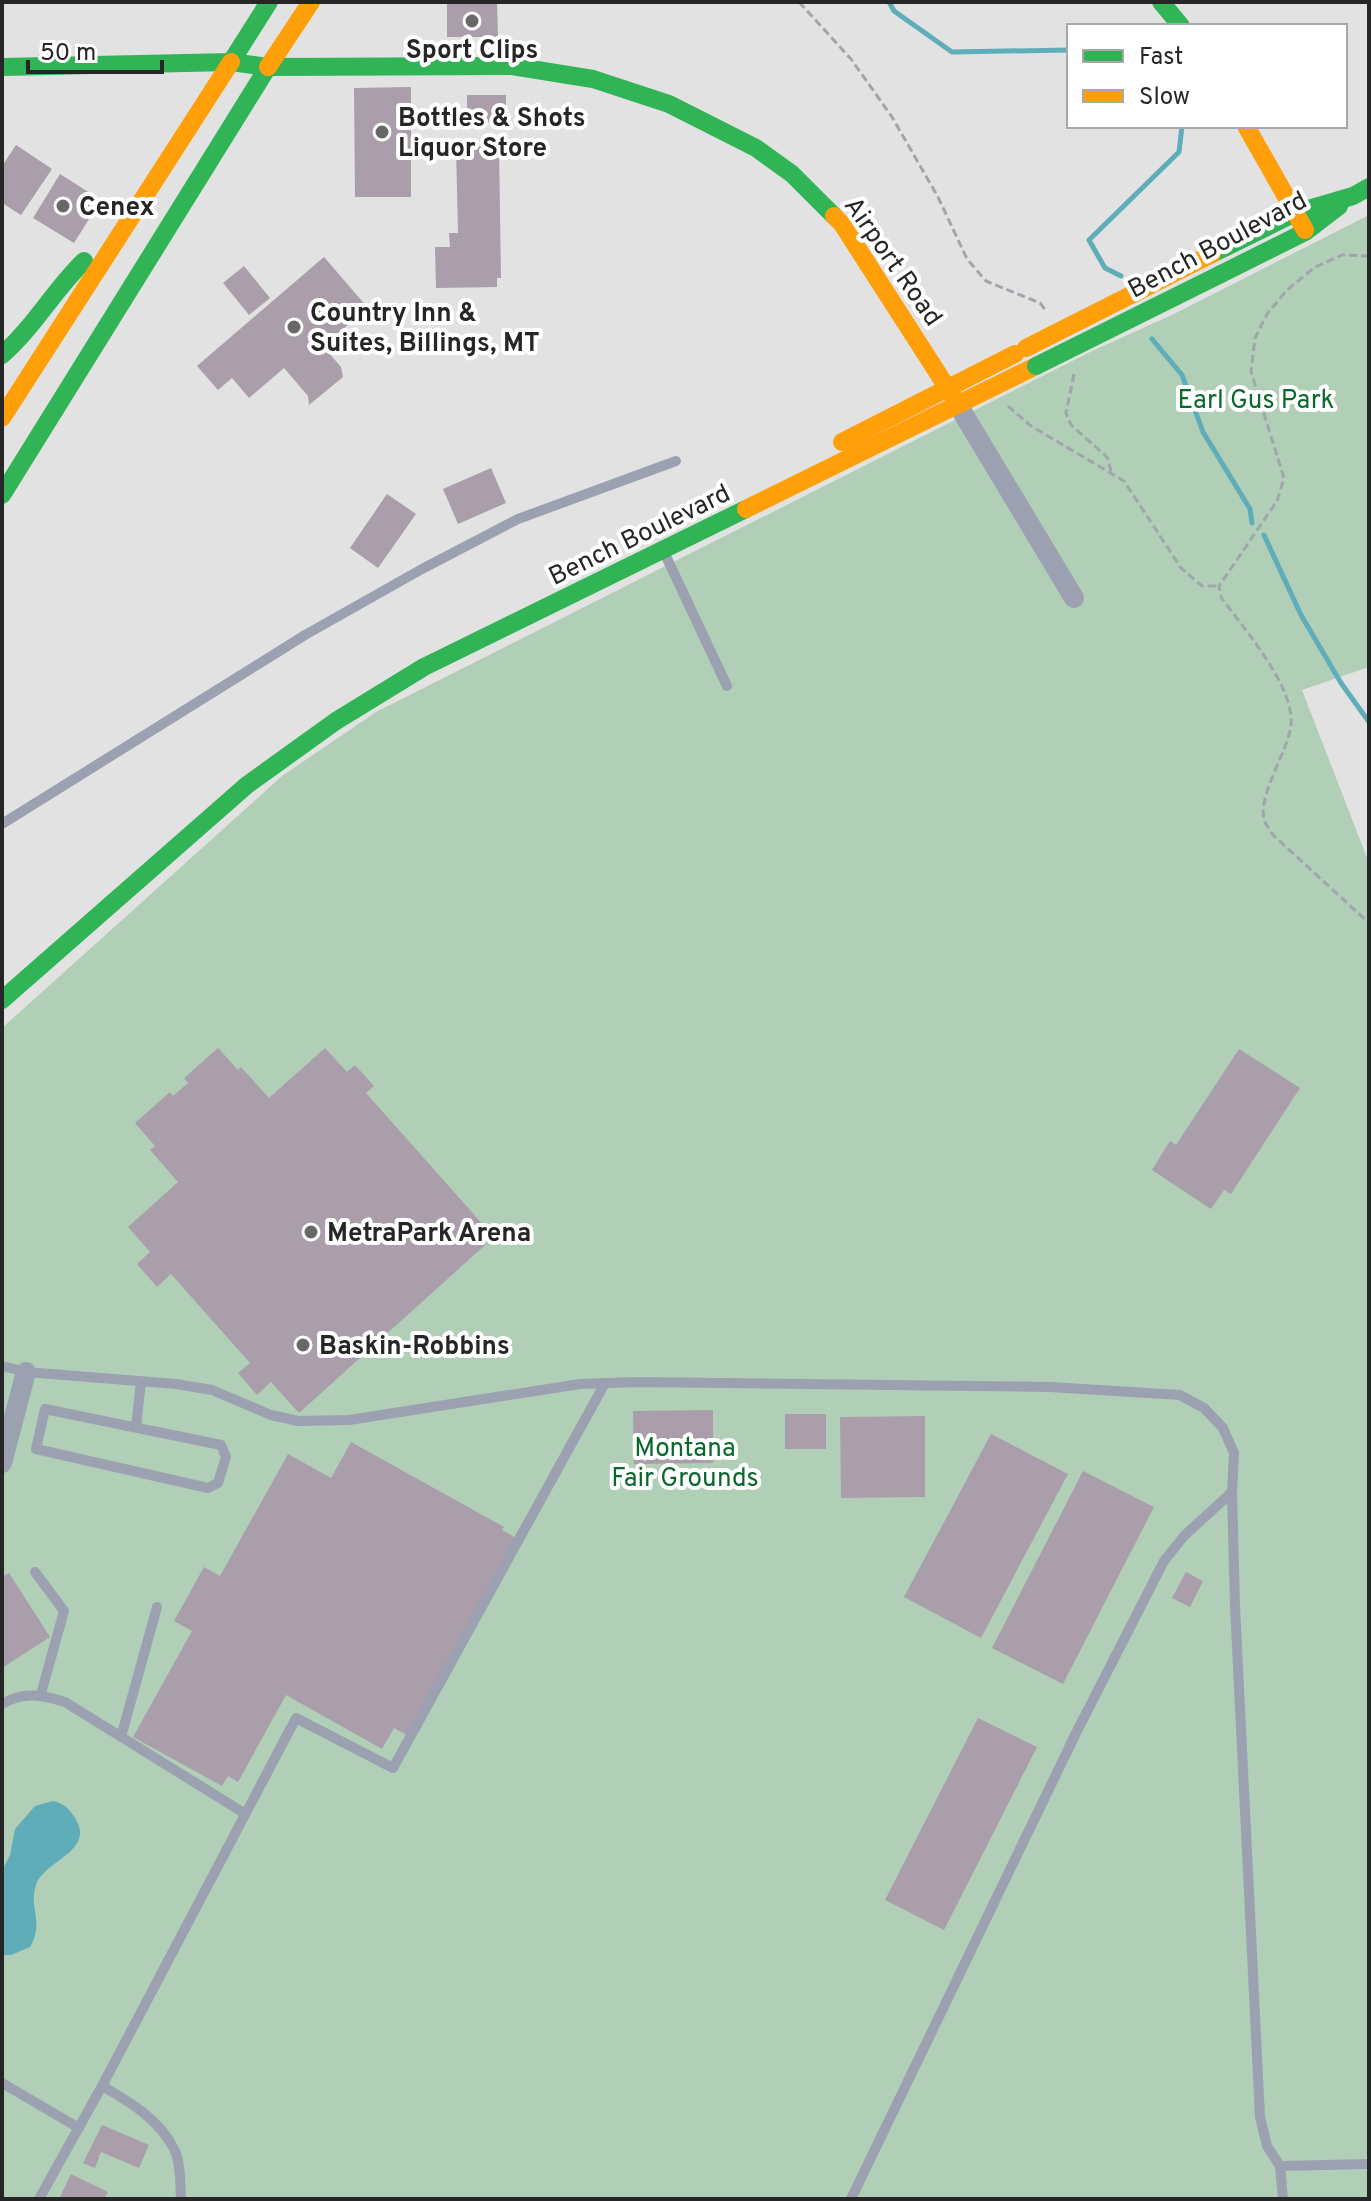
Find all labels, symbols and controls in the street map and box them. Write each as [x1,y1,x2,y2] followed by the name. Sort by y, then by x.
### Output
[463,12,481,30] marker: Sport Clips
[28,24,162,74] scale bar
[1067,24,1347,128] legend
[406,35,538,68] place label: Sport Clips
[40,39,96,69] text: 50 m
[1139,43,1183,73] text: Fast
[1139,83,1190,113] text: Slow
[398,103,586,166] place label: Bottles & Shots Liquor Store
[373,123,391,141] marker: Bottles & Shots Liquor Store
[1123,185,1313,307] street label: Bench Boulevard
[835,191,949,333] street label: Airport Road
[79,192,154,225] place label: Cenex
[54,197,72,215] marker: Cenex
[310,298,540,361] place label: Country Inn & Suites, Billings, MT
[285,318,303,336] marker: Country Inn & Suites, Billings, MT
[1178,385,1334,418] park label: Earl Gus Park
[544,478,736,594] street label: Bench Boulevard
[327,1218,531,1251] place label: MetraPark Arena
[302,1223,320,1241] marker: MetraPark Arena
[319,1331,510,1364] place label: Baskin-Robbins
[294,1336,312,1354] marker: Baskin-Robbins
[611,1433,759,1496] park label: Montana Fair Grounds

